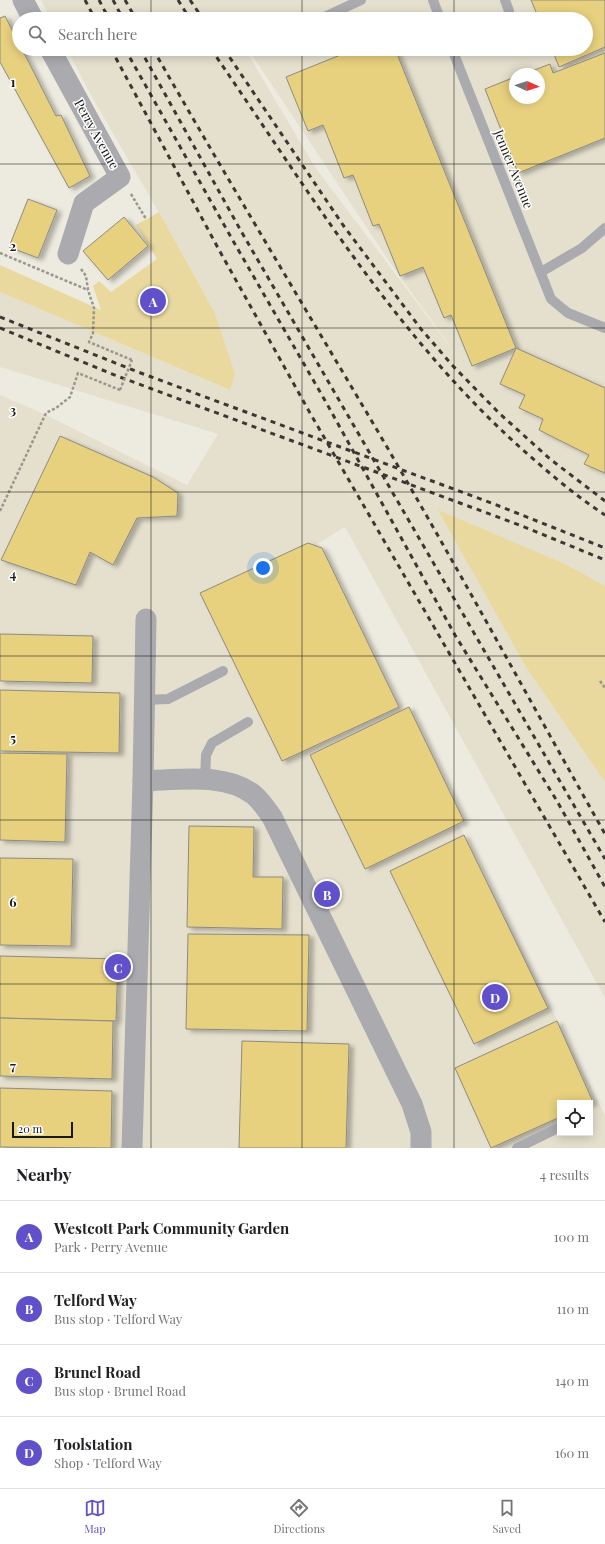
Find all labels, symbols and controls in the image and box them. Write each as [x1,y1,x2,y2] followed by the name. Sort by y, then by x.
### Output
[12,12,593,56] search box
[26,23,48,45] icon: search
[58,24,137,44] text: Search here
[509,68,545,104] north arrow
[11,73,16,90] text: 1
[71,96,124,172] street label: Perry Avenue
[490,126,538,211] street label: Jenner Avenue
[10,237,17,254] text: 2
[140,286,166,316] pin: A
[10,401,16,418] text: 3
[253,558,273,578] your location
[10,565,17,582] text: 4
[10,729,16,746] text: 5
[314,879,340,909] pin: B
[9,893,17,910] text: 6
[105,952,131,982] pin: C
[482,982,508,1012] pin: D
[10,1057,16,1074] text: 7
[557,1100,593,1136] map controls
[557,1100,593,1136] button: locate
[12,1120,73,1139] scale bar
[18,1121,42,1136] text: 20 m
[16,1163,71,1185] text: Nearby
[540,1166,589,1183] text: 4 results
[54,1218,289,1238] text: Westcott Park Community Garden
[25,1228,33,1245] text: A
[554,1228,589,1245] text: 100 m
[54,1238,168,1255] text: Park · Perry Avenue
[54,1290,137,1310] text: Telford Way
[25,1300,33,1317] text: B
[557,1300,589,1317] text: 110 m
[54,1310,182,1327] text: Bus stop · Telford Way
[54,1362,141,1382] text: Brunel Road
[24,1372,34,1389] text: C
[555,1372,589,1389] text: 140 m
[54,1382,186,1399] text: Bus stop · Brunel Road
[54,1434,133,1454] text: Toolstation
[24,1444,34,1461] text: D
[555,1444,589,1461] text: 160 m
[54,1454,162,1471] text: Shop · Telford Way
[84,1497,106,1536] tab: Map
[273,1497,325,1536] tab: Directions
[493,1497,521,1536] tab: Saved

